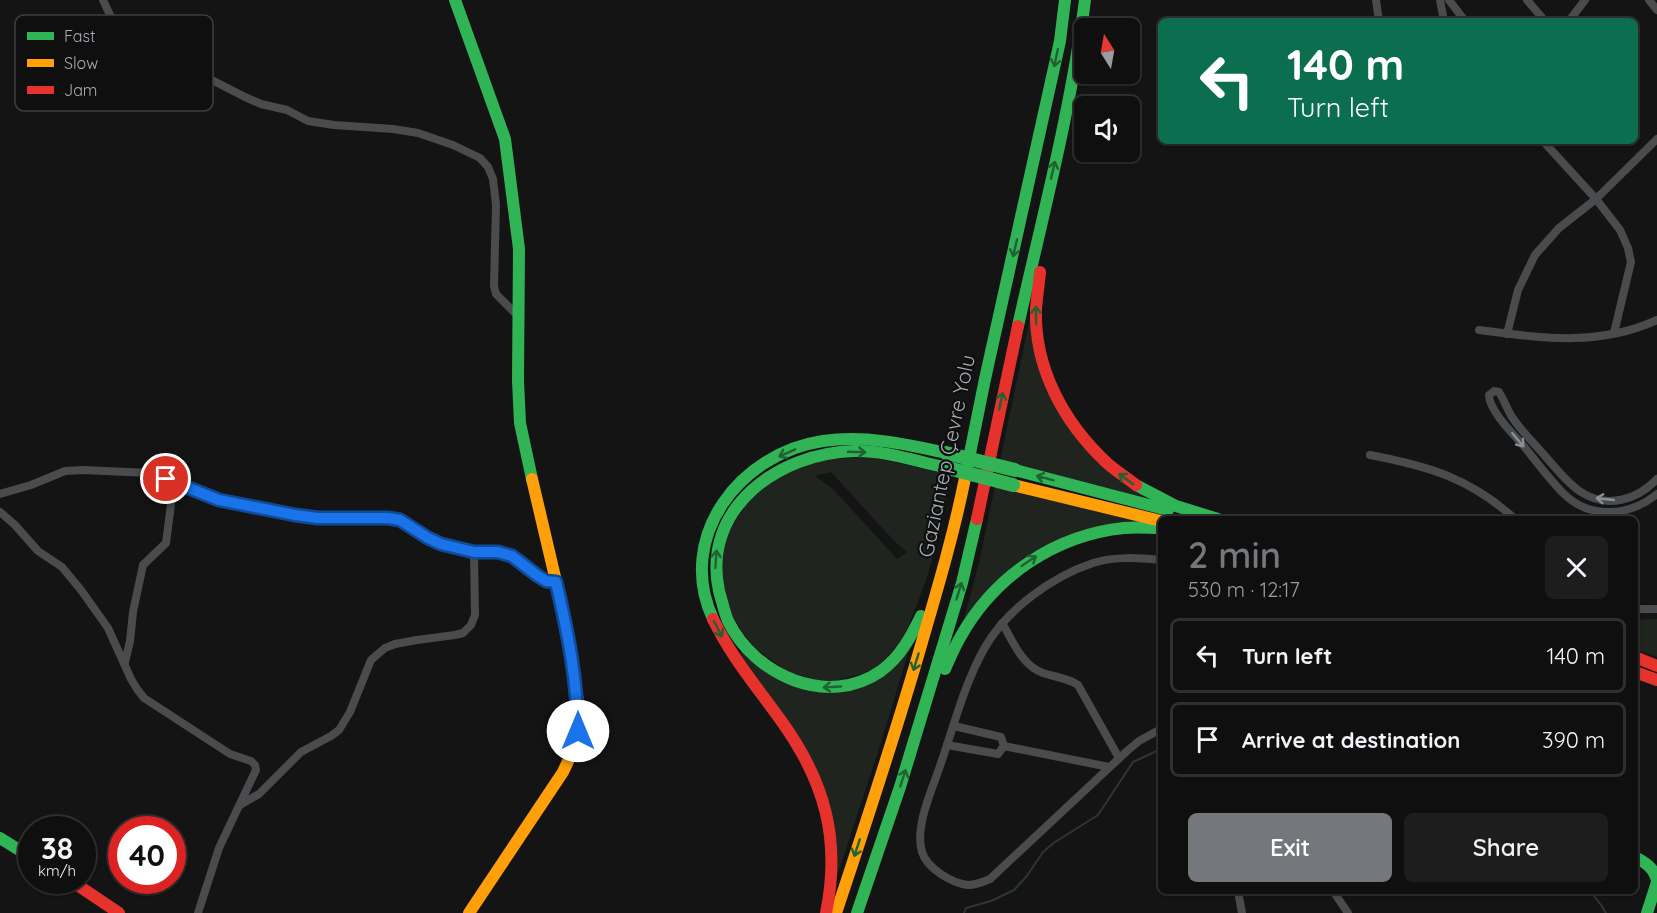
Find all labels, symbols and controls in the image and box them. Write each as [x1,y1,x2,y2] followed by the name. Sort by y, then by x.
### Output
[15,15,213,111] legend
[1074,18,1140,84] north arrow
[1074,18,1140,162] map controls
[64,26,95,46] text: Fast
[1287,38,1404,91] text: 140 m
[1188,42,1266,120] icon: left
[1050,48,1062,67] one-way arrow
[64,53,98,73] text: Slow
[64,80,97,100] text: Jam
[1287,90,1389,124] text: Turn left
[1074,96,1140,162] button: sound
[1047,160,1059,179] one-way arrow
[1008,239,1020,258] one-way arrow
[1030,305,1042,325] one-way arrow
[912,352,980,559] street label: Gaziantep Çevre Yolu
[996,392,1007,411] one-way arrow
[1511,432,1525,447] one-way arrow
[847,447,867,458] one-way arrow
[778,448,796,459] one-way arrow
[140,453,191,504] pin
[149,462,182,495] icon: arrive
[1035,471,1054,483] one-way arrow
[1119,473,1135,485] one-way arrow
[1596,494,1616,505] one-way arrow
[1188,532,1281,577] text: 2 min
[1545,536,1608,599] button: close
[711,549,722,569] one-way arrow
[1020,555,1037,567] one-way arrow
[1188,577,1300,602] text: 530 m · 12:17
[954,582,965,601] one-way arrow
[713,620,724,638] one-way arrow
[1191,639,1224,672] icon: left
[1242,642,1332,670] text: Turn left
[1546,642,1605,670] text: 140 m
[910,652,921,671] one-way arrow
[823,682,843,693] one-way arrow
[546,699,610,763] position arrow
[1191,723,1224,756] icon: arrive
[1242,726,1460,754] text: Arrive at destination
[1542,726,1605,754] text: 390 m
[898,769,909,788] one-way arrow
[1188,813,1392,882] button: Exit
[1404,813,1608,882] button: Share
[108,816,186,894] speed limit sign: 40
[41,829,73,867] text: 38
[851,838,862,857] one-way arrow
[38,861,76,880] text: km/h

